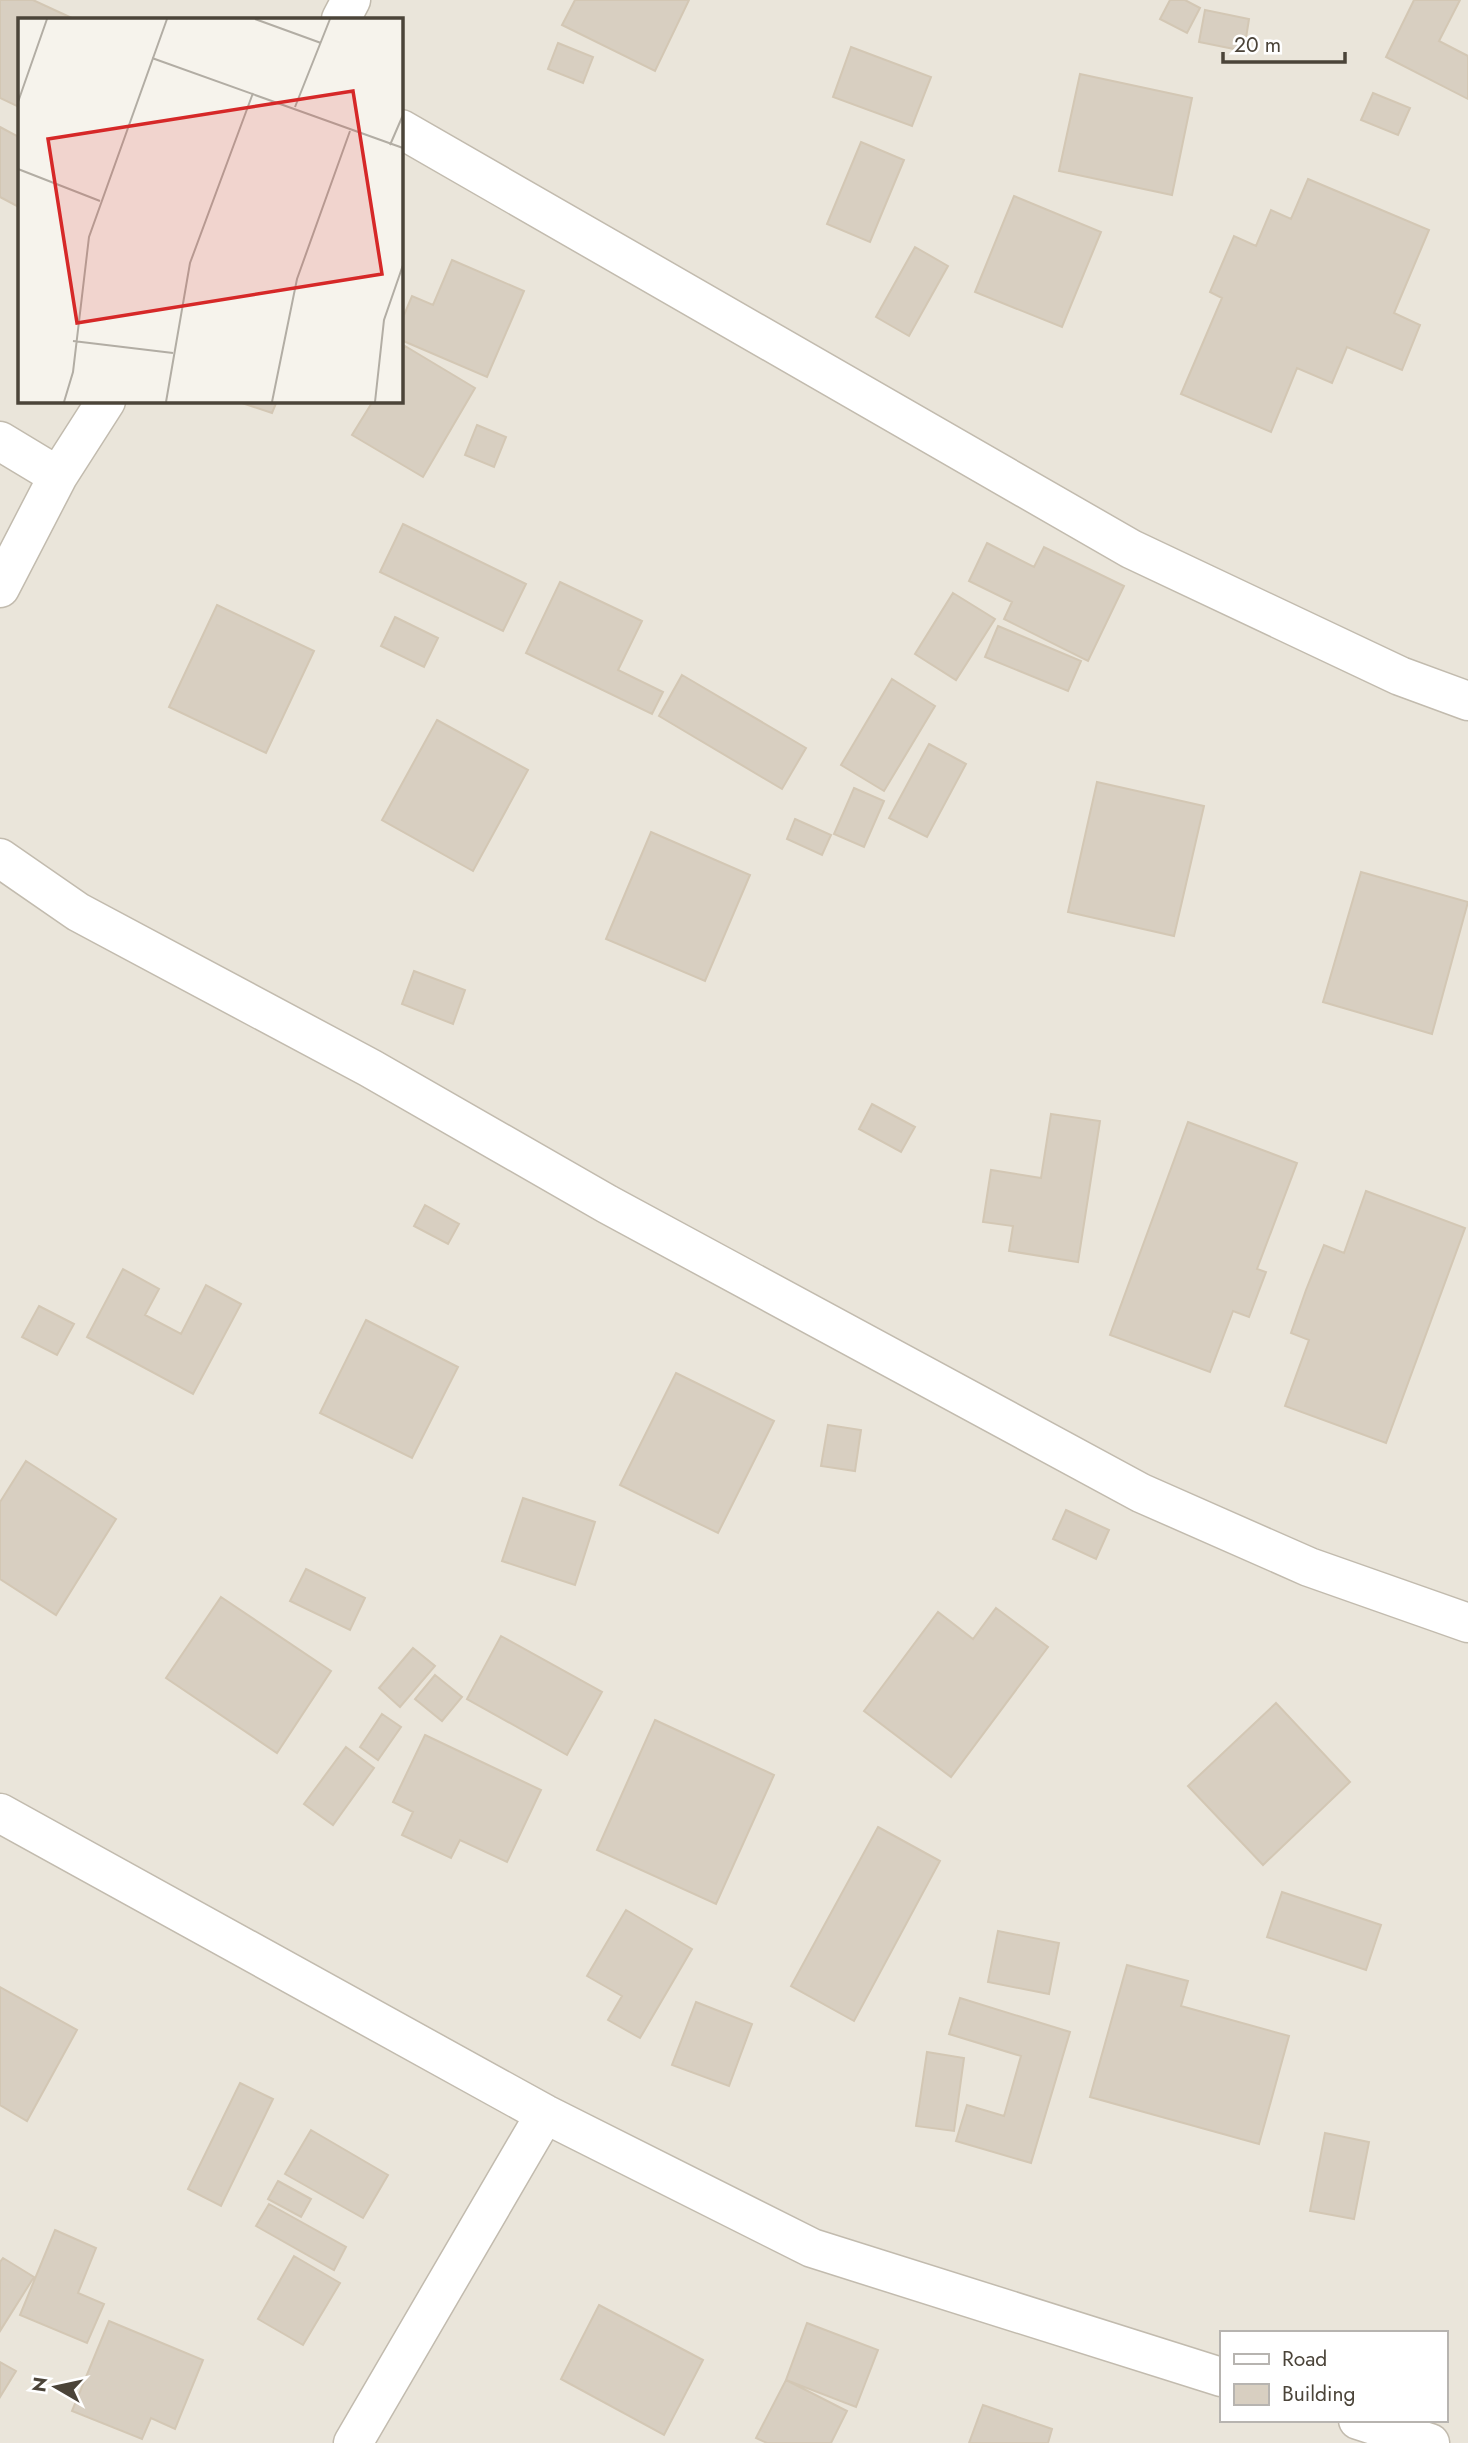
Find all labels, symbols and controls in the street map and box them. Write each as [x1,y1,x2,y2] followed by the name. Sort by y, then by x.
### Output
[18,18,402,402] inset map
[1223,21,1346,65] scale bar
[1234,30,1281,60] text: 20 m
[1220,2331,1447,2422] legend
[1282,2344,1327,2374] text: Road
[21,2352,91,2422] north arrow
[25,2375,54,2394] text: N
[1282,2379,1355,2409] text: Building

